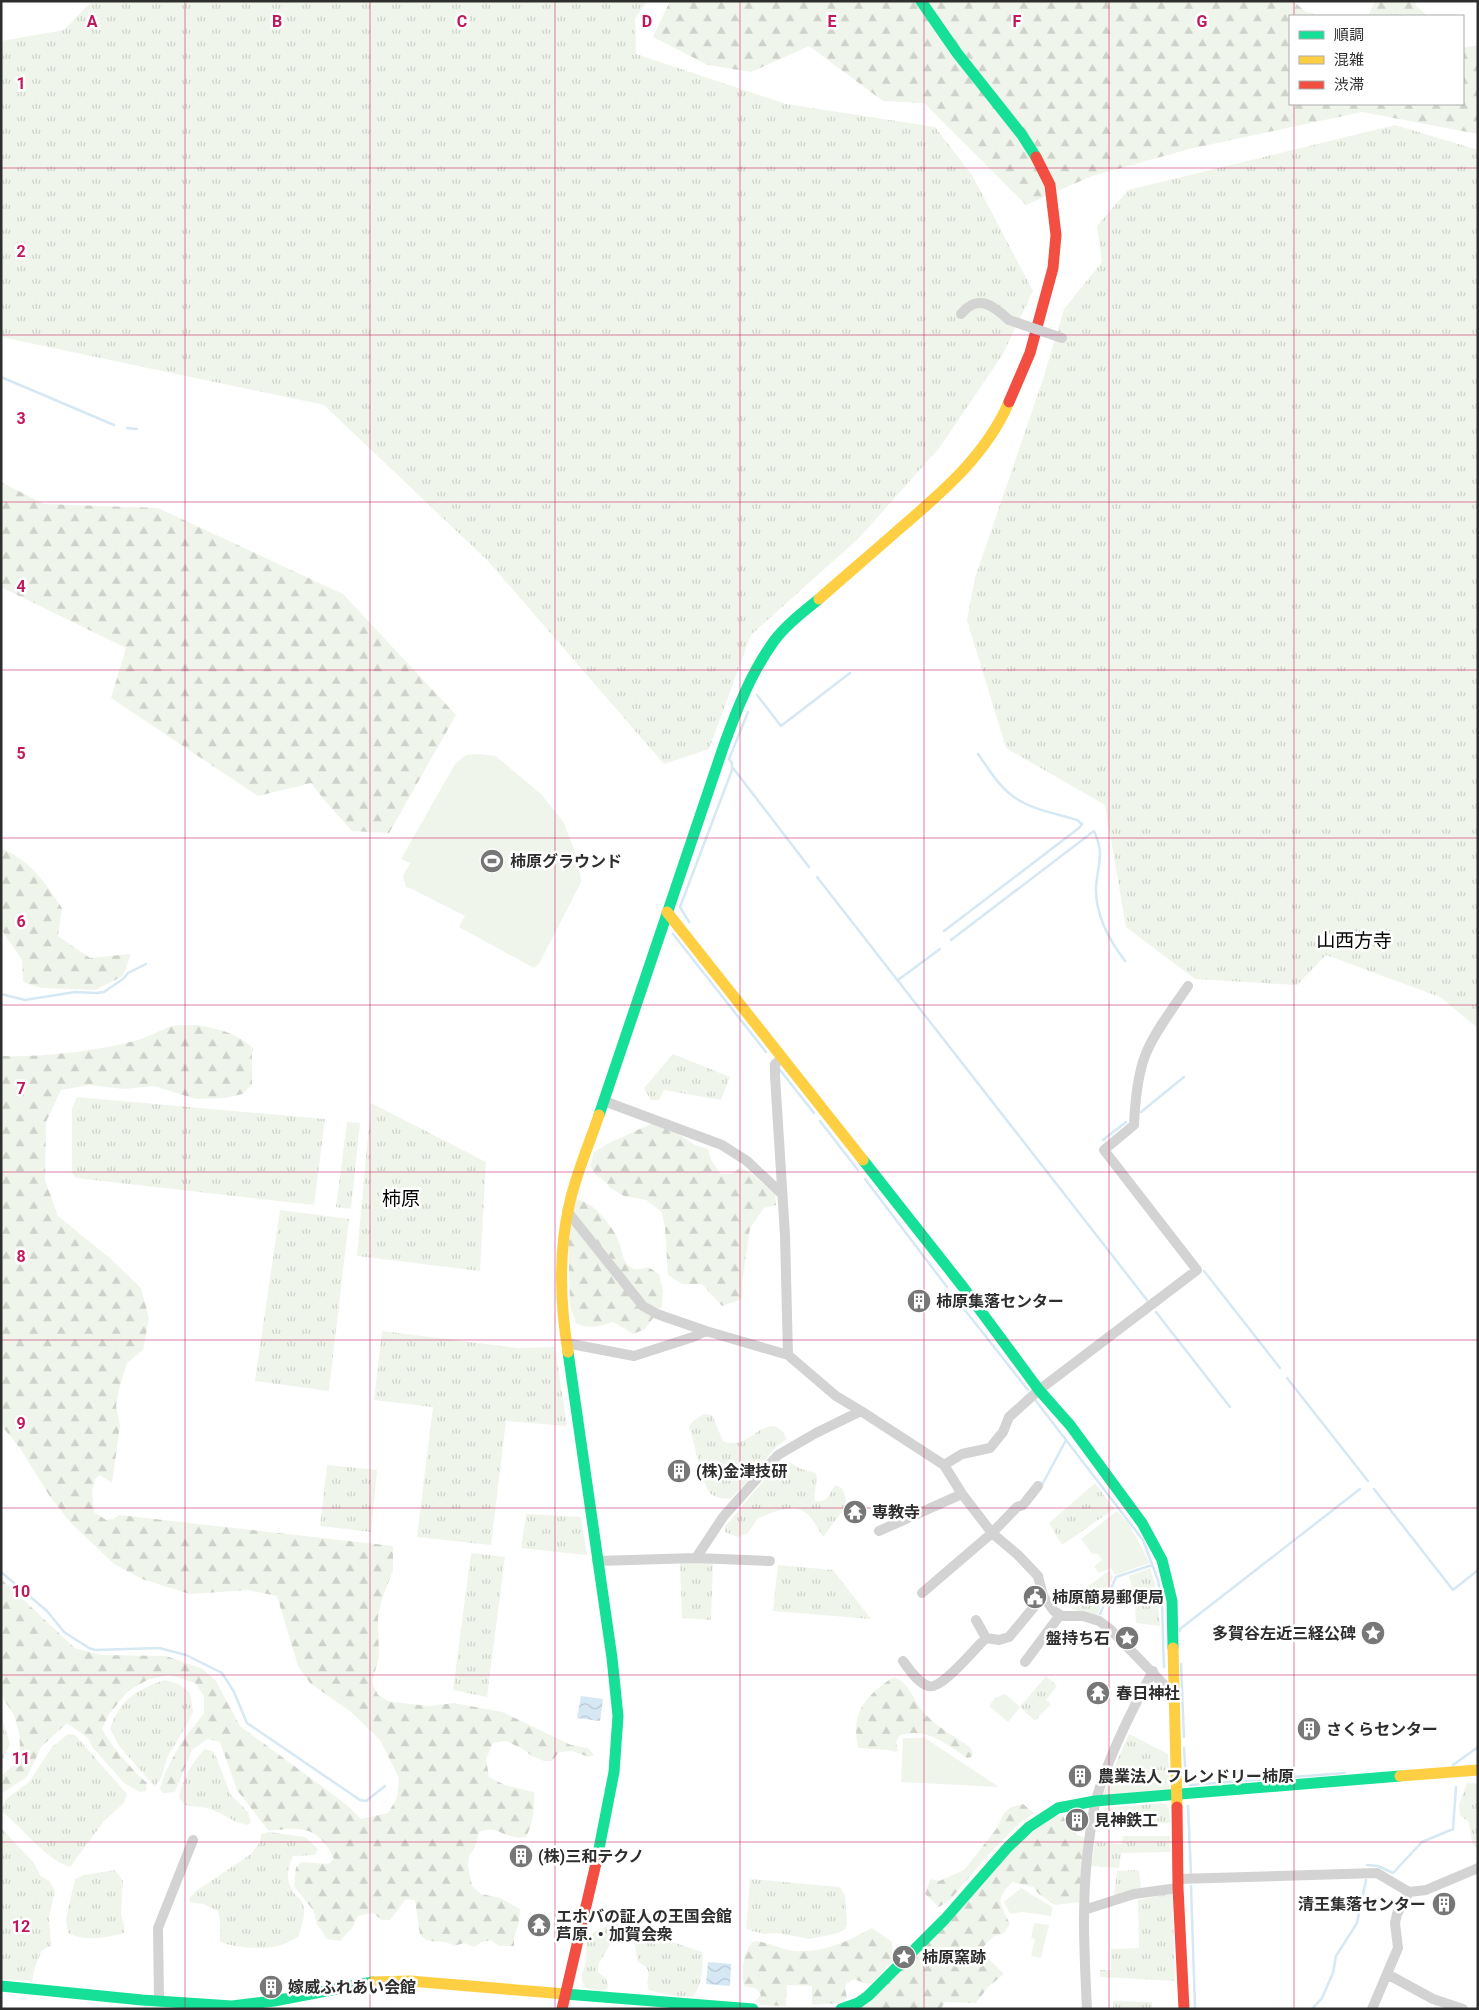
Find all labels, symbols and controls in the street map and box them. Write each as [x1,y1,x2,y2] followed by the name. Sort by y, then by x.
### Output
[87,12,98,31] text: A
[272,12,282,31] text: B
[457,12,467,31] text: C
[642,12,652,31] text: D
[828,12,837,31] text: E
[1013,12,1022,31] text: F
[1197,12,1208,31] text: G
[1289,15,1464,105] legend
[1334,26,1364,44] text: 順調
[1334,51,1364,69] text: 混雑
[16,74,26,93] text: 1
[1334,76,1364,94] text: 渋滞
[16,242,26,261] text: 2
[16,409,26,428] text: 3
[16,577,26,596] text: 4
[16,744,26,763] text: 5
[479,848,505,874] sports icon: 柿原グラウンド
[510,852,622,871] place label: 柿原グラウンド
[16,912,26,931] text: 6
[1316,929,1392,952] district label: 山西方寺
[16,1079,26,1098] text: 7
[382,1187,420,1210] district label: 柿原
[16,1247,26,1266] text: 8
[906,1288,932,1314] building icon: 柿原集落センター
[936,1292,1064,1311] place label: 柿原集落センター
[16,1414,26,1433] text: 9
[666,1458,692,1484] building icon: (株)金津技研
[696,1462,787,1481] place label: (株)金津技研
[842,1499,868,1525] temple icon: 専教寺
[872,1503,920,1522] place label: 専教寺
[12,1582,30,1601] text: 10
[1022,1584,1048,1610] public building icon: 柿原簡易郵便局
[1052,1588,1164,1607] place label: 柿原簡易郵便局
[1360,1620,1386,1646] place icon: 多賀谷左近三経公碑
[1212,1624,1356,1643] place label: 多賀谷左近三経公碑
[1114,1625,1140,1651] place icon: 盤持ち石
[1046,1629,1110,1648] place label: 盤持ち石
[1085,1680,1111,1706] temple icon: 春日神社
[1116,1684,1180,1703] place label: 春日神社
[1296,1716,1322,1742] building icon: さくらセンター
[1326,1720,1438,1739] place label: さくらセンター
[12,1749,30,1768] text: 11
[1067,1763,1093,1789] building icon: 農業法人 フレンドリー柿原
[1098,1767,1294,1786] place label: 農業法人 フレンドリー柿原
[1064,1807,1090,1833] building icon: 見神鉄工
[1094,1811,1158,1830] place label: 見神鉄工
[508,1843,534,1869] building icon: (株)三和テクノ
[538,1847,644,1866] place label: (株)三和テクノ
[1431,1891,1457,1917] building icon: 清王集落センター
[1298,1895,1426,1914] place label: 清王集落センター
[556,1907,732,1944] place label: エホバの証人の王国会館 芦原.・加賀会衆
[526,1912,552,1938] temple icon: エホバの証人の王国会館 芦原.・加賀会衆
[12,1917,30,1936] text: 12
[891,1944,917,1970] place icon: 柿原窯跡
[922,1948,986,1967] place label: 柿原窯跡
[258,1974,284,2000] building icon: 嫁威ふれあい会館
[288,1978,416,1997] place label: 嫁威ふれあい会館

